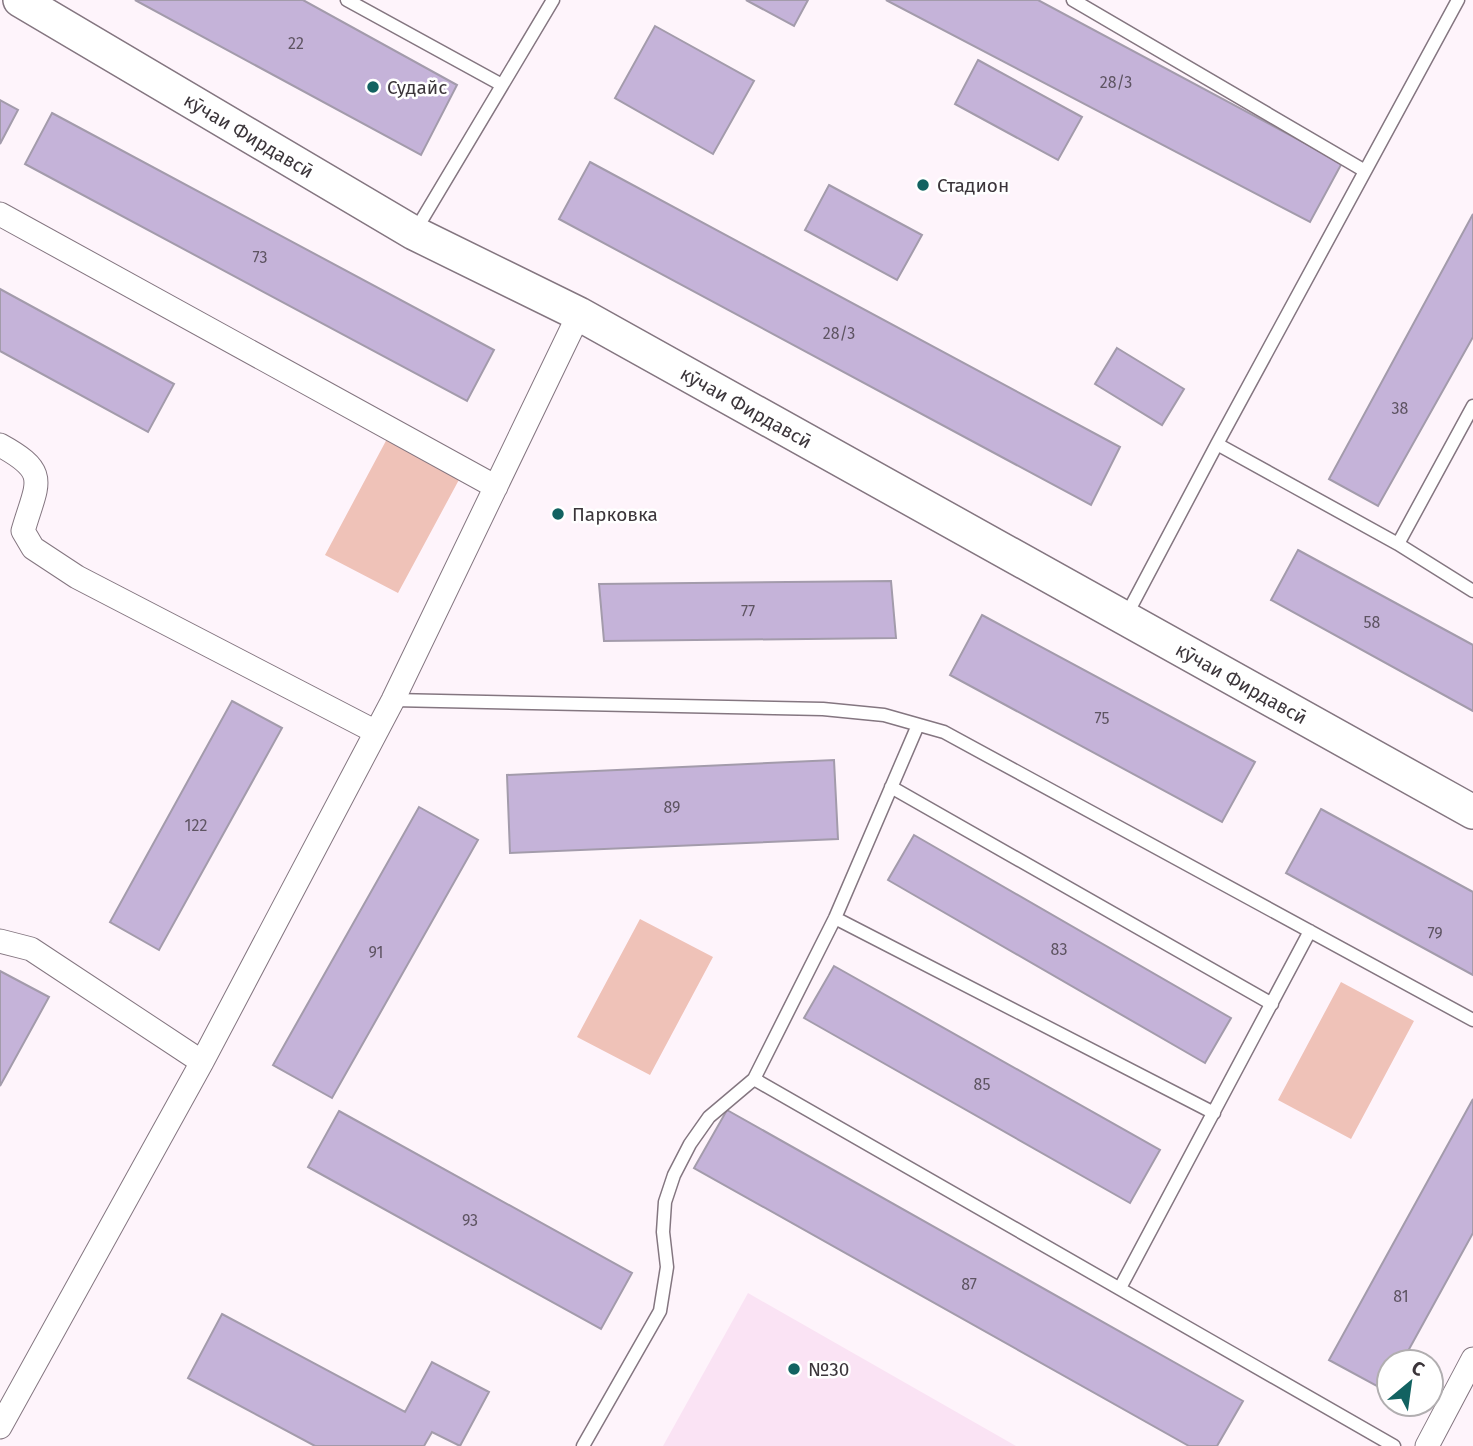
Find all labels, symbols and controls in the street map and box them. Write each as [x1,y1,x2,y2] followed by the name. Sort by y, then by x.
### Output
[288,34,304,53] house number: 22
[1100,73,1132,92] house number: 28/3
[387,76,447,99] place label: Судайс
[365,79,381,95] marker: Судайс
[180,88,318,183] street label: кӯчаи Фирдавсӣ
[937,174,1009,197] place label: Стадион
[915,177,931,193] marker: Стадион
[253,248,267,267] house number: 73
[823,324,855,343] house number: 28/3
[677,361,816,453] street label: кӯчаи Фирдавсӣ
[1392,399,1409,418] house number: 38
[572,503,658,526] place label: Парковка
[550,506,566,522] marker: Парковка
[741,602,755,621] house number: 77
[1364,613,1381,632] house number: 58
[1172,637,1311,729] street label: кӯчаи Фирдавсӣ
[1095,709,1109,728] house number: 75
[664,798,680,817] house number: 89
[185,816,207,835] house number: 122
[1427,924,1443,943] house number: 79
[1051,940,1067,959] house number: 83
[368,943,384,962] house number: 91
[974,1075,990,1094] house number: 85
[462,1211,478,1230] house number: 93
[961,1275,977,1294] house number: 87
[1393,1287,1409,1306] house number: 81
[1375,1348,1445,1418] north arrow
[1408,1356,1428,1381] text: С
[808,1358,849,1381] place label: №30
[786,1361,802,1377] marker: №30

